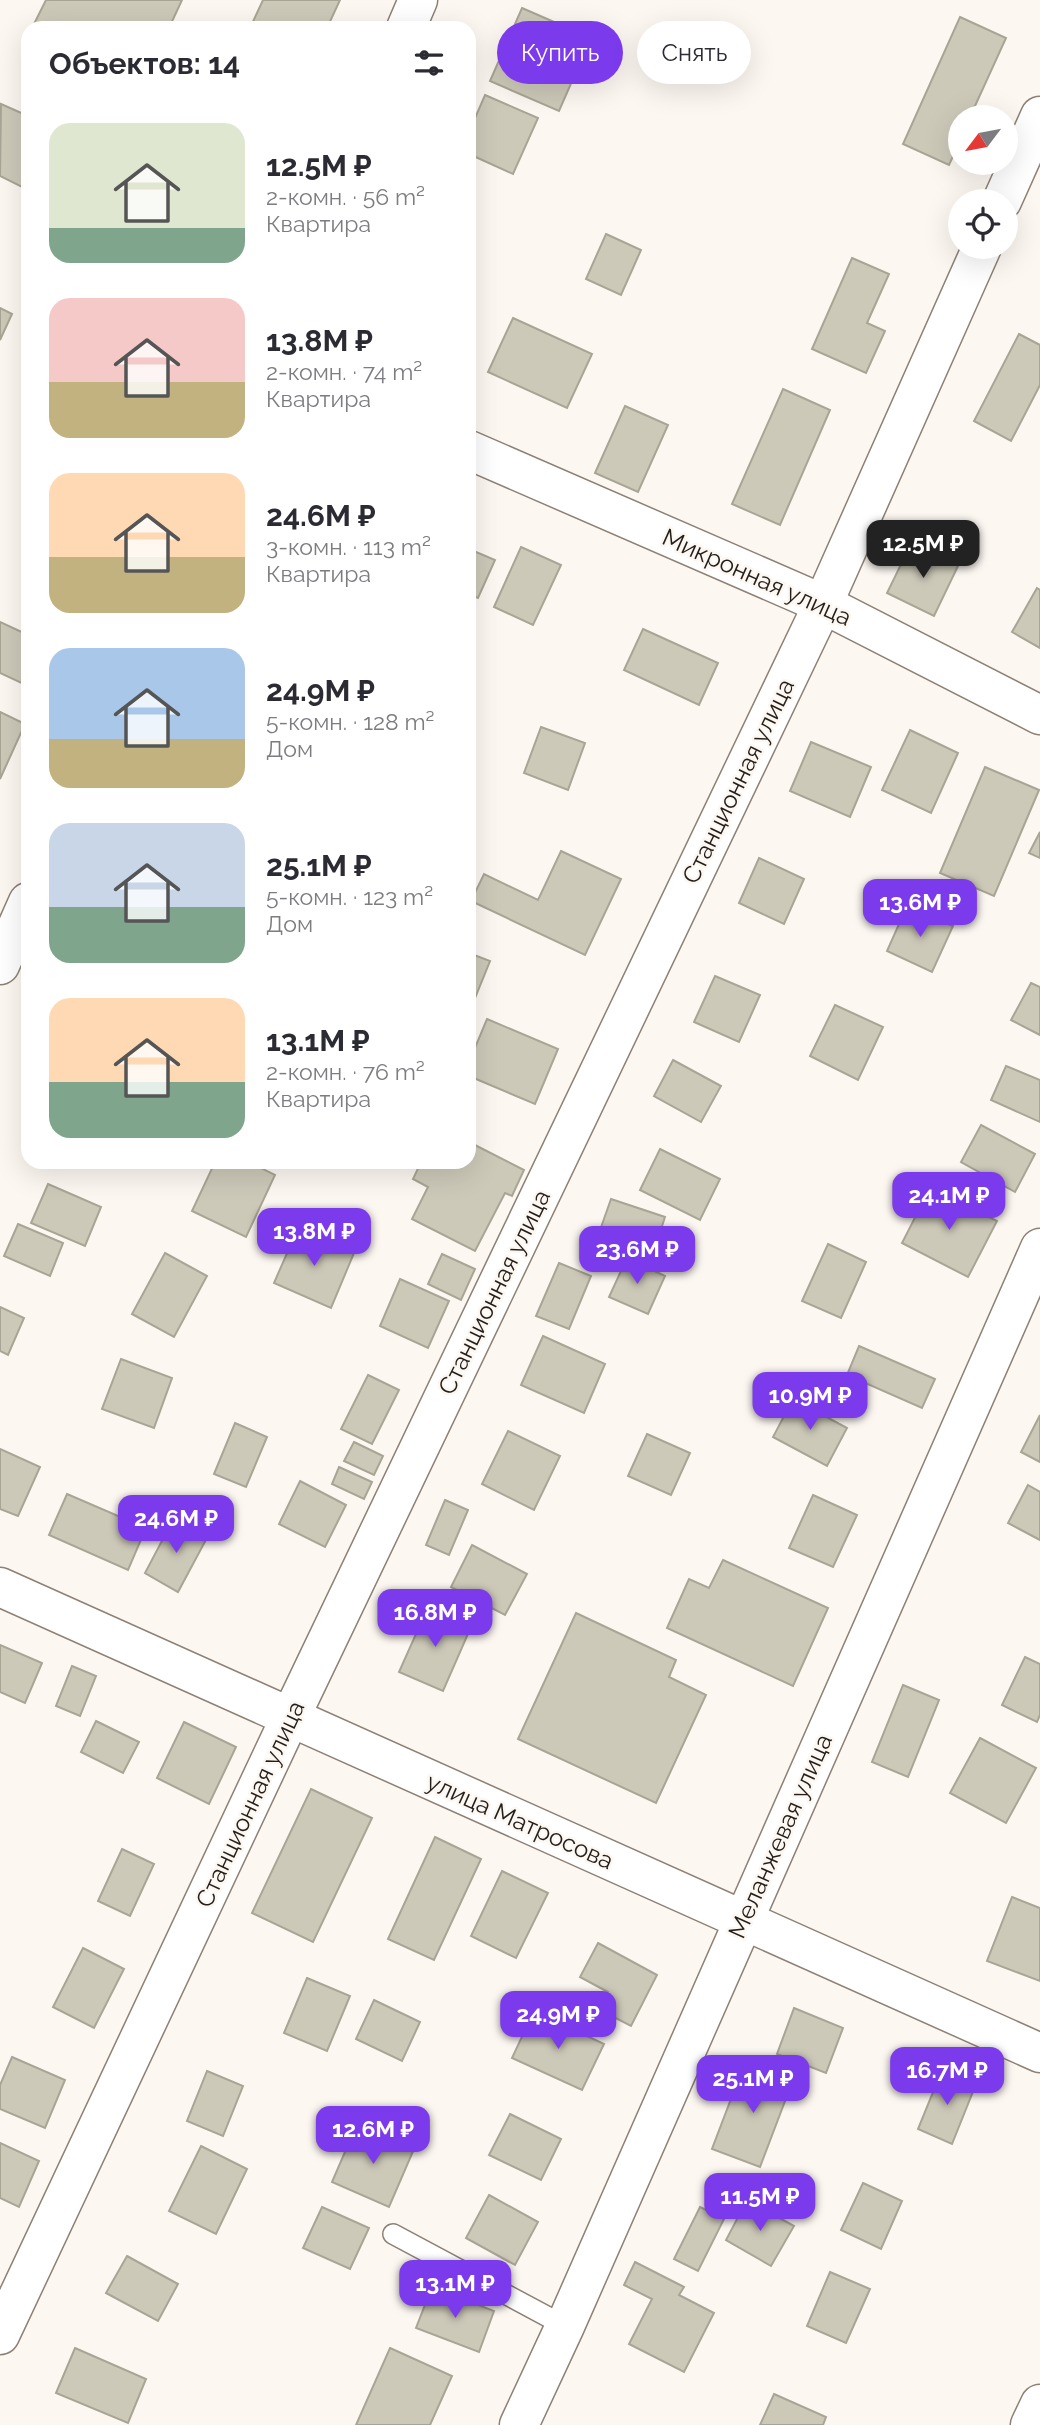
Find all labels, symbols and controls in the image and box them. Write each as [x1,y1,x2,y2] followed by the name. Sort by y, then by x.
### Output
[497,21,623,84] chip: Купить
[637,21,751,84] chip: Снять
[410,44,448,82] icon: filters
[49,46,240,81] text: Объектов: 14
[948,105,1018,175] north arrow
[948,105,1018,259] map controls
[266,148,372,183] text: 12.5M ₽
[105,151,189,235] icon: home
[266,183,425,210] text: 2-комн. · 56 m²
[948,189,1018,259] button: locate
[266,210,371,237] text: Квартира
[266,323,373,358] text: 13.8M ₽
[105,326,189,410] icon: home
[266,358,422,385] text: 2-комн. · 74 m²
[266,385,371,412] text: Квартира
[266,498,376,533] text: 24.6M ₽
[105,501,189,585] icon: home
[858,520,988,580] pin: 12.5M ₽
[658,522,856,632] street label: Микронная улица
[882,529,964,556] text: 12.5M ₽
[266,533,431,560] text: 3-комн. · 113 m²
[266,560,371,587] text: Квартира
[266,673,375,708] text: 24.9M ₽
[676,674,800,888] street label: Станционная улица
[105,676,189,760] icon: home
[266,708,435,735] text: 5-комн. · 128 m²
[266,735,313,762] text: Дом
[266,848,372,883] text: 25.1M ₽
[105,851,189,935] icon: home
[855,880,985,939] pin: 13.6M ₽
[266,883,433,910] text: 5-комн. · 123 m²
[879,888,961,915] text: 13.6M ₽
[266,910,313,937] text: Дом
[266,1023,370,1058] text: 13.1M ₽
[105,1026,189,1110] icon: home
[266,1058,425,1085] text: 2-комн. · 76 m²
[266,1085,371,1112] text: Квартира
[884,1172,1014,1232] pin: 24.1M ₽
[908,1181,990,1208] text: 24.1M ₽
[432,1185,556,1399] street label: Станционная улица
[249,1208,379,1268] pin: 13.8M ₽
[273,1217,355,1244] text: 13.8M ₽
[572,1226,702,1286] pin: 23.6M ₽
[595,1235,679,1262] text: 23.6M ₽
[745,1372,875,1432] pin: 10.9M ₽
[769,1381,851,1408] text: 10.9M ₽
[111,1496,241,1555] pin: 24.6M ₽
[134,1504,218,1531] text: 24.6M ₽
[370,1590,500,1649] pin: 16.8M ₽
[393,1598,477,1625] text: 16.8M ₽
[189,1696,311,1912] street label: Станционная улица
[722,1729,838,1943] street label: Меланжевая улица
[422,1767,618,1875] street label: улица Матросова
[493,1992,623,2051] pin: 24.9M ₽
[516,2000,600,2027] text: 24.9M ₽
[882,2048,1012,2107] pin: 16.7M ₽
[688,2056,818,2115] pin: 25.1M ₽
[906,2056,988,2083] text: 16.7M ₽
[712,2064,794,2091] text: 25.1M ₽
[308,2106,438,2166] pin: 12.6M ₽
[332,2115,414,2142] text: 12.6M ₽
[695,2174,825,2233] pin: 11.5M ₽
[720,2182,800,2209] text: 11.5M ₽
[390,2260,520,2320] pin: 13.1M ₽
[415,2269,495,2296] text: 13.1M ₽

